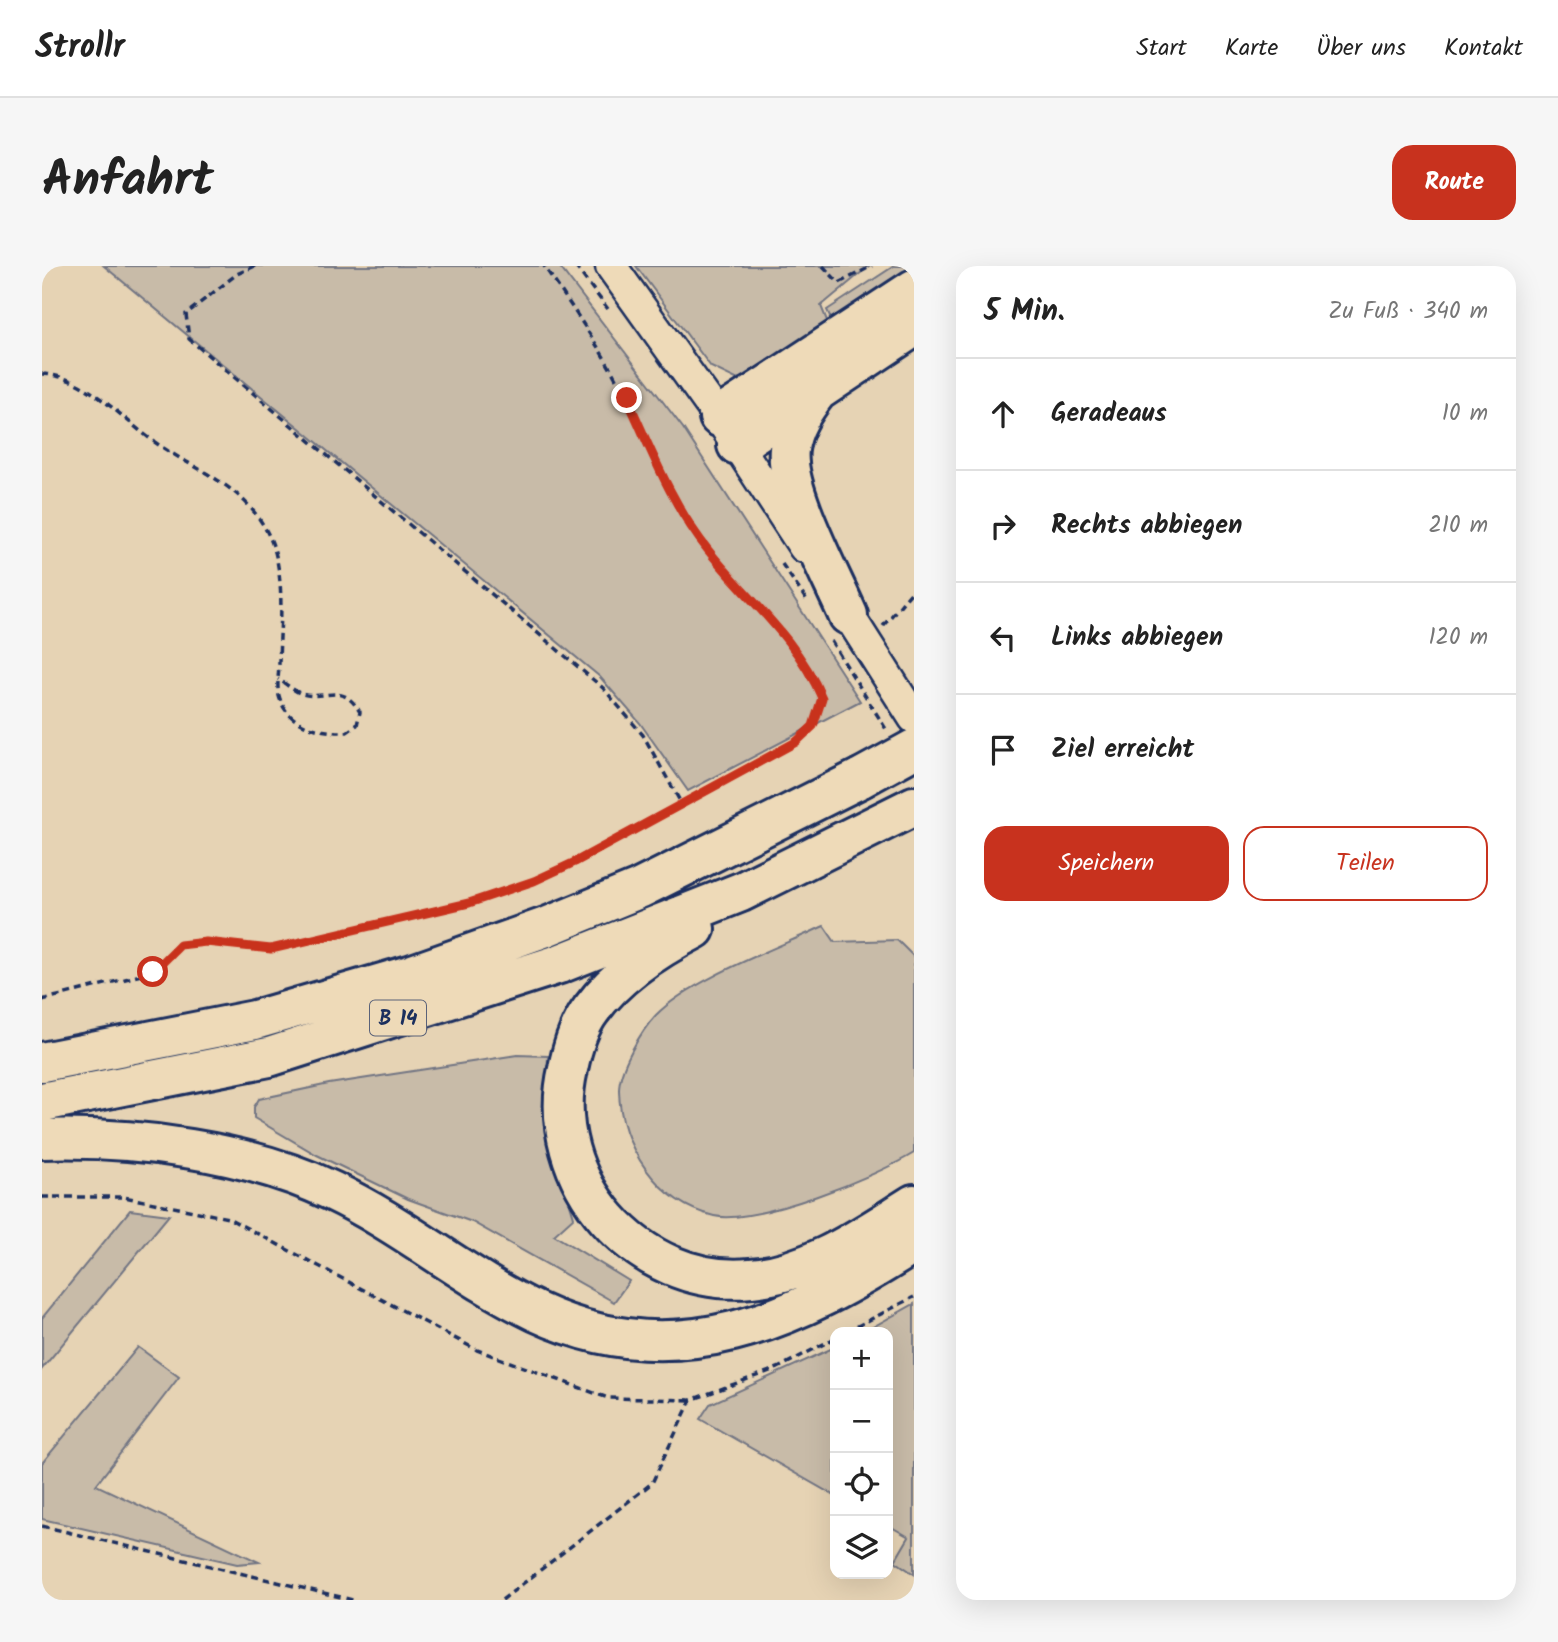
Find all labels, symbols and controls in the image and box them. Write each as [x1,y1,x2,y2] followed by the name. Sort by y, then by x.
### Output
[35,22,125,75] text: Strollr
[1136,29,1187,68] text: Start
[1225,29,1278,68] text: Karte
[1316,29,1406,68] text: Über uns
[1444,29,1523,68] text: Kontakt
[42,143,214,221] text: Anfahrt
[1392,145,1516,220] button: Route
[984,288,1065,336] text: 5 Min.
[1328,294,1488,330] text: Zu Fuß · 340 m
[611,382,642,413] route end
[1051,393,1167,435] text: Geradeaus
[984,395,1022,433] icon: ahead
[1442,396,1488,432] text: 10 m
[1051,505,1242,547] text: Rechts abbiegen
[984,507,1022,545] icon: right
[1428,508,1488,544] text: 210 m
[1051,617,1223,659] text: Links abbiegen
[984,619,1022,657] icon: left
[1428,620,1488,656] text: 120 m
[1051,729,1194,771] text: Ziel erreicht
[984,731,1022,769] icon: arrive
[984,826,1229,901] button: Speichern
[1243,826,1488,901] button: Teilen
[137,956,168,987] route start
[370,1000,426,1036] road number: B 14
[830,1327,893,1579] map controls
[830,1327,893,1390] button: +
[830,1390,893,1453] button: −
[830,1453,893,1516] button: locate
[830,1516,893,1579] button: layers

